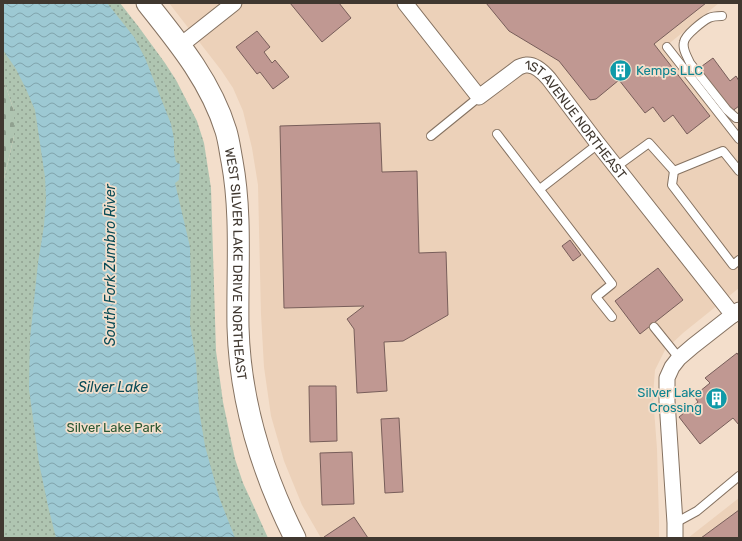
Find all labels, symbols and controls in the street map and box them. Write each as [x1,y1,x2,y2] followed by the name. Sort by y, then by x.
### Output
[607,57,633,83] building icon: Kemps LLC
[525,58,630,182] street label: 1ST AVENUE NORTHEAST
[636,63,703,78] place label: Kemps LLC
[222,146,250,382] street label: WEST SILVER LAKE DRIVE NORTHEAST
[102,183,119,346] water label: South Fork Zumbro River
[78,379,148,396] water label: Silver Lake
[637,385,702,416] place label: Silver Lake Crossing
[704,386,730,412] building icon: Silver Lake Crossing
[67,420,162,435] park label: Silver Lake Park

